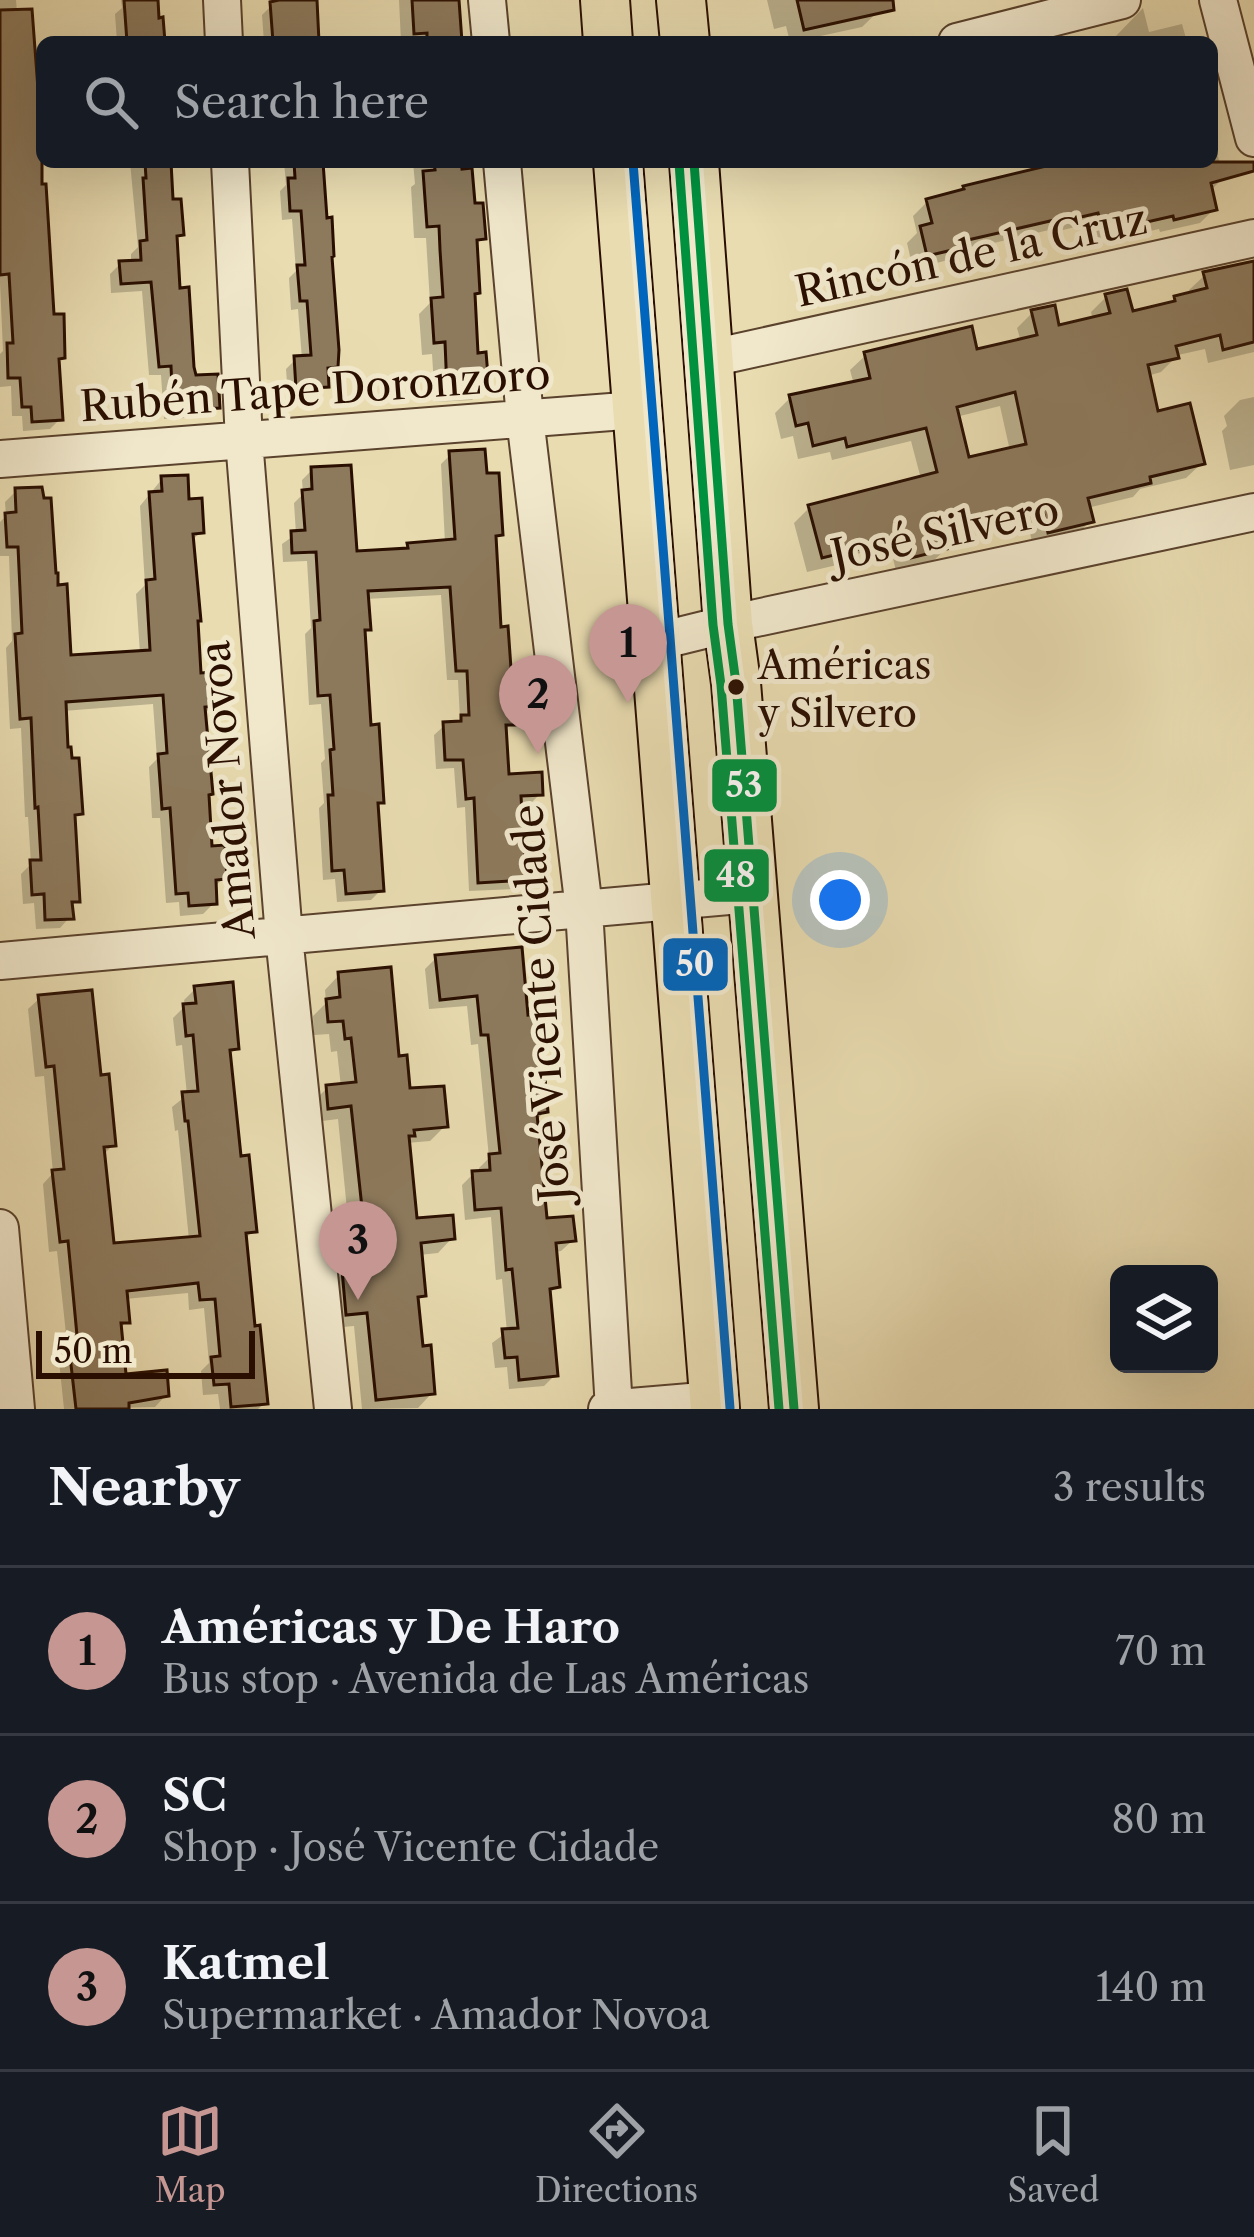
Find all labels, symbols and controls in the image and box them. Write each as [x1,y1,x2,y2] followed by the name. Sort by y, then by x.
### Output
[36,36,1218,168] search box
[78,69,144,135] icon: search
[174,74,429,130] text: Search here
[790,192,1152,318] street label: Rincón de la Cruz
[78,348,552,432] street label: Rubén Tape Doronzoro
[821,483,1063,583] street label: José Silvero
[589,604,667,703] pin: 1
[188,638,266,942] street label: Amador Novoa
[757,641,931,737] place label: Américas y Silvero
[499,655,577,754] pin: 2
[725,676,747,698] marker: Américas y Silvero
[710,757,779,814] line badge: 53
[726,765,762,806] text: 53
[501,803,581,1209] street label: José Vicente Cidade
[702,847,771,904] line badge: 48
[716,855,756,896] text: 48
[810,870,870,930] your location
[661,936,730,993] line badge: 50
[675,944,715,985] text: 50
[319,1201,397,1300] pin: 3
[1110,1265,1218,1373] map controls
[1110,1265,1218,1373] button: layers
[36,1325,255,1378] scale bar
[54,1331,132,1372] text: 50 m
[48,1456,240,1518] text: Nearby
[1053,1463,1206,1511] text: 3 results
[162,1599,620,1655] text: Américas y De Haro
[78,1627,96,1675] text: 1
[1115,1627,1206,1675] text: 70 m
[162,1655,809,1703] text: Bus stop · Avenida de Las Américas
[162,1767,227,1823] text: SC
[75,1795,99,1843] text: 2
[1111,1795,1206,1843] text: 80 m
[162,1823,659,1871] text: Shop · José Vicente Cidade
[162,1935,330,1991] text: Katmel
[76,1963,98,2011] text: 3
[1096,1963,1206,2011] text: 140 m
[162,1991,710,2039] text: Supermarket · Amador Novoa
[155,2098,226,2211] tab: Map
[535,2098,698,2211] tab: Directions
[1008,2098,1099,2211] tab: Saved

